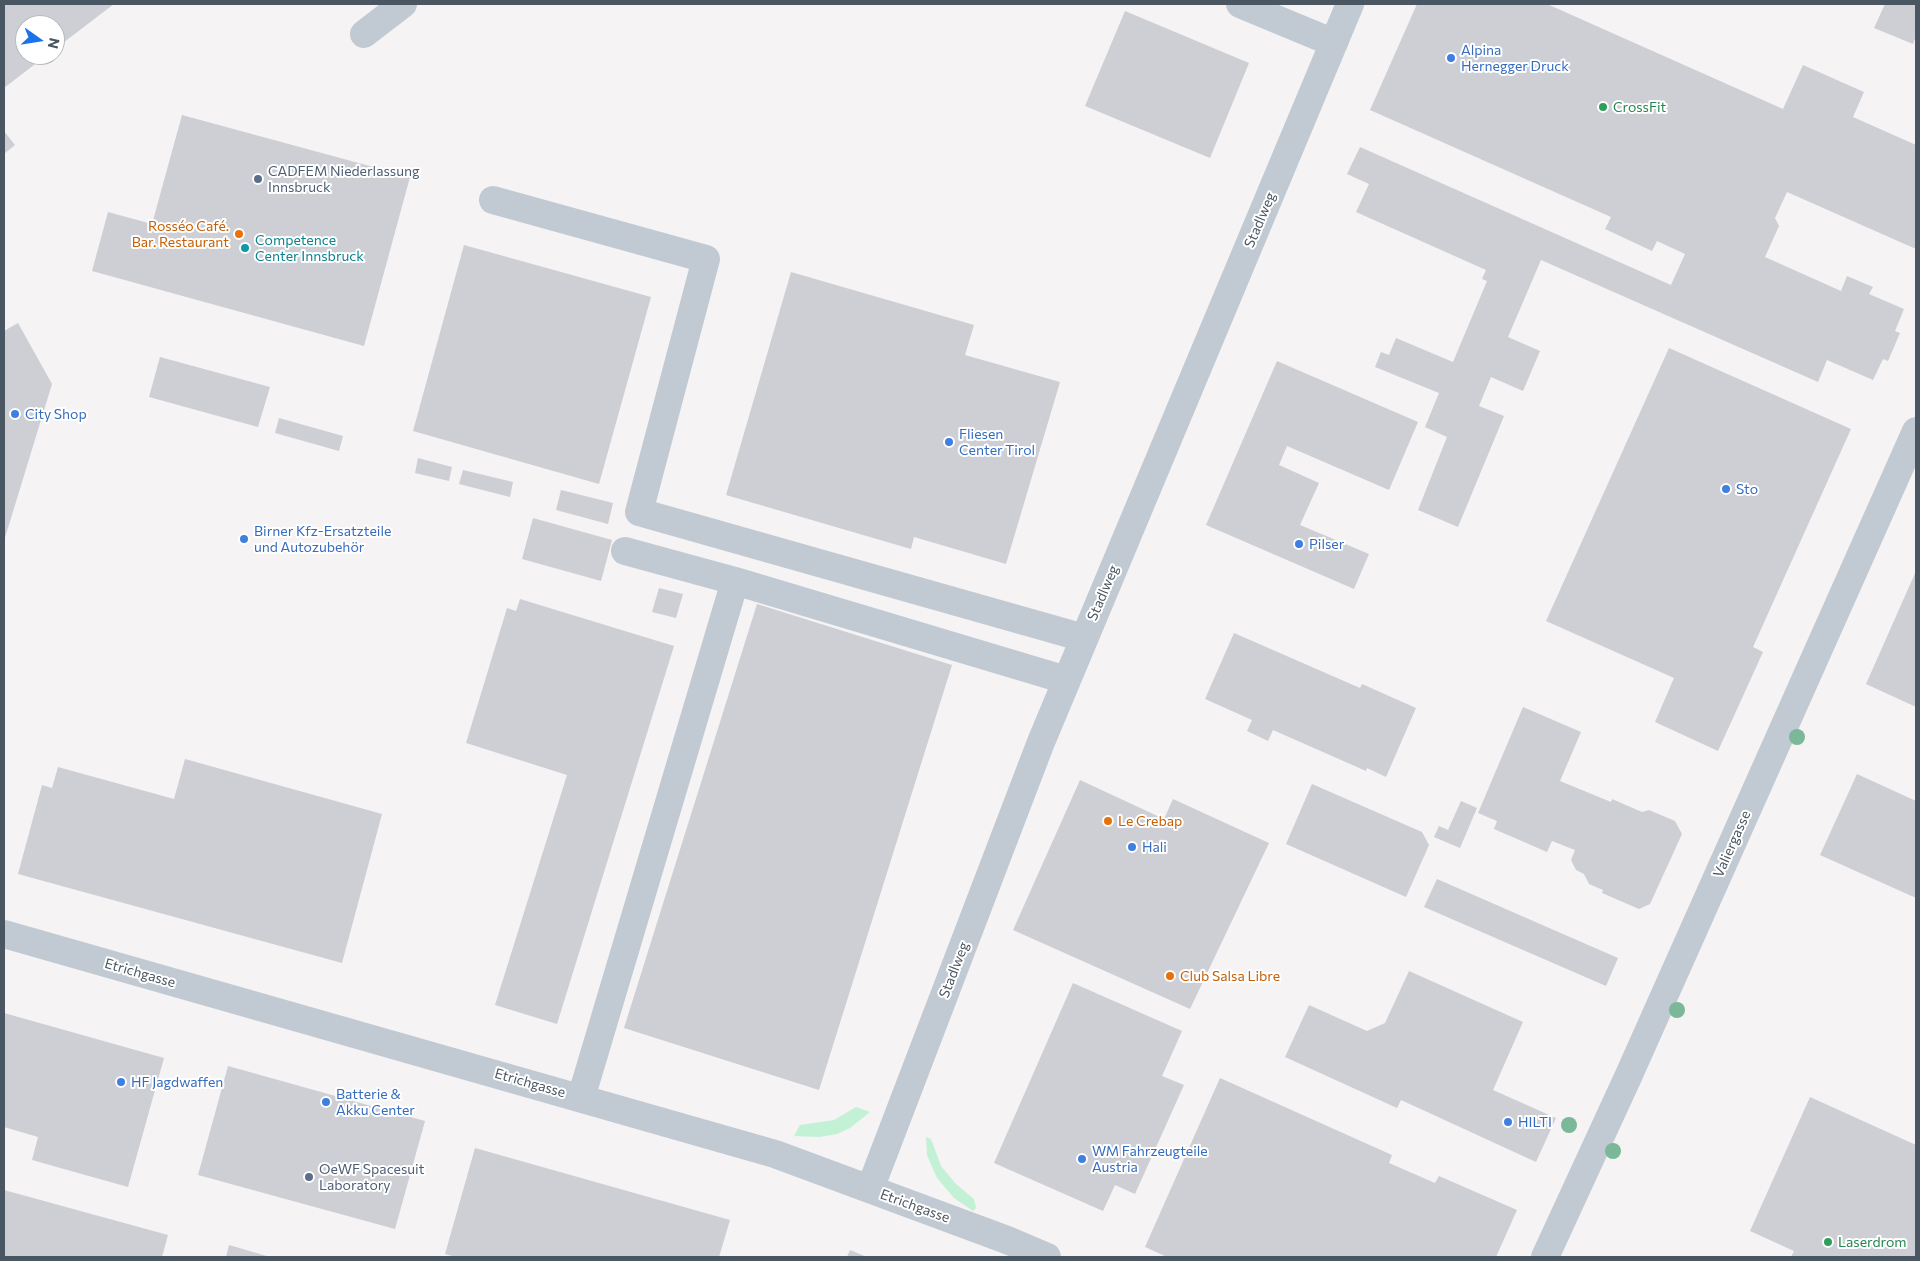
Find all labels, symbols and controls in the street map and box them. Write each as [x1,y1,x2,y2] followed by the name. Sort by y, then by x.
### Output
[15,15,65,65] north arrow
[45,36,64,50] text: N
[1461,42,1569,74] place label: Alpina Hernegger Druck
[1445,52,1457,64] marker: Alpina Hernegger Druck
[1613,99,1666,115] place label: CrossFit
[1597,101,1609,113] marker: CrossFit
[268,163,420,196] place label: CADFEM Niederlassung Innsbruck
[252,173,264,185] marker: CADFEM Niederlassung Innsbruck
[1241,190,1279,250] street label: Stadlweg
[132,218,229,250] place label: Rosséo Café. Bar. Restaurant
[233,228,245,240] marker: Rosséo Café. Bar. Restaurant
[255,232,364,264] place label: Competence Center Innsbruck
[239,242,251,254] marker: Competence Center Innsbruck
[25,406,87,422] place label: City Shop
[9,408,21,420] marker: City Shop
[959,426,1035,458] place label: Fliesen Center Tirol
[943,436,955,448] marker: Fliesen Center Tirol
[1736,481,1758,497] place label: Sto
[1720,483,1732,495] marker: Sto
[254,523,391,556] place label: Birner Kfz-Ersatzteile und Autozubehör
[238,533,250,545] marker: Birner Kfz-Ersatzteile und Autozubehör
[1309,536,1344,552] place label: Pilser
[1293,538,1305,550] marker: Pilser
[1084,563,1122,623] street label: Stadlweg
[1710,808,1754,880] street label: Valiergasse
[1118,813,1182,829] place label: Le Crebap
[1102,815,1114,827] marker: Le Crebap
[1142,839,1167,855] place label: Hali
[1126,841,1138,853] marker: Hali
[936,940,972,1000] street label: Stadlweg
[103,955,177,991] street label: Etrichgasse
[1180,968,1280,984] place label: Club Salsa Libre
[1164,970,1176,982] marker: Club Salsa Libre
[493,1065,567,1101] street label: Etrichgasse
[131,1074,223,1090] place label: HF Jagdwaffen
[115,1076,127,1088] marker: HF Jagdwaffen
[336,1086,415,1118] place label: Batterie & Akku Center
[320,1096,332,1108] marker: Batterie & Akku Center
[1518,1114,1552,1130] place label: HILTI
[1502,1116,1514,1128] marker: HILTI
[1092,1143,1208,1176] place label: WM Fahrzeugteile Austria
[1076,1153,1088,1165] marker: WM Fahrzeugteile Austria
[319,1161,424,1194] place label: OeWF Spacesuit Laboratory
[303,1171,315,1183] marker: OeWF Spacesuit Laboratory
[878,1186,952,1226] street label: Etrichgasse
[1838,1234,1906,1250] place label: Laserdrom
[1822,1236,1834,1248] marker: Laserdrom

